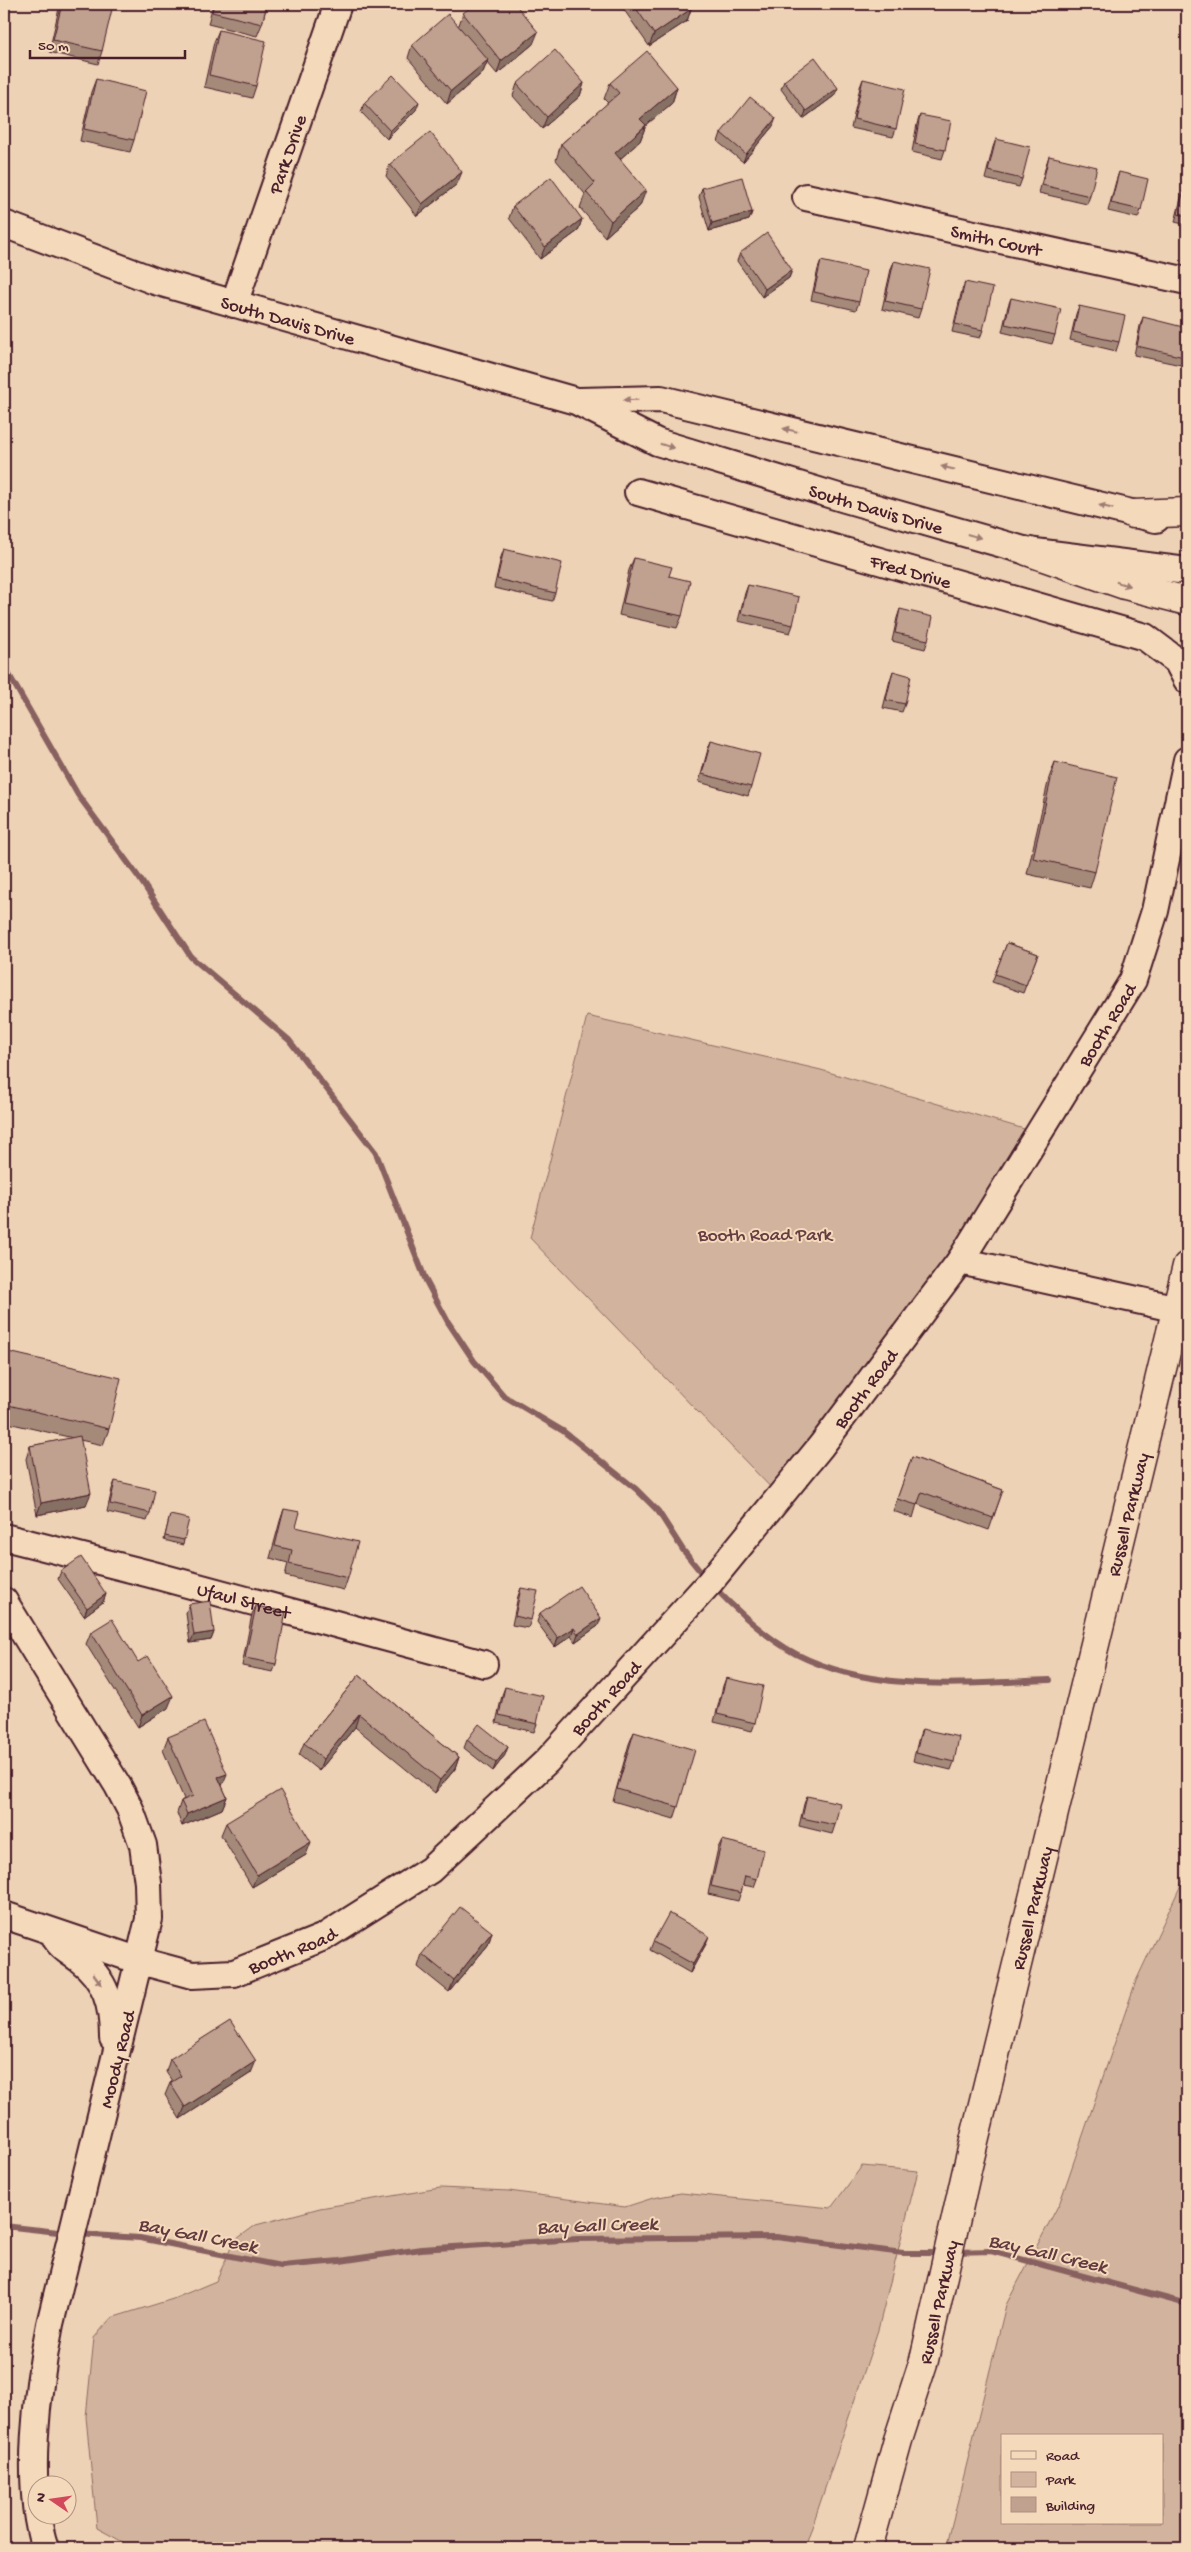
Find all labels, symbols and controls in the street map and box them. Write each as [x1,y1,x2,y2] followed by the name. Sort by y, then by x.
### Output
[30,28,185,60] scale bar
[38,38,69,56] text: 50 m
[265,112,314,198] street label: Park Drive
[948,221,1046,264] street label: Smith Court
[218,292,357,352] street label: South Davis Drive
[623,396,639,404] one-way arrow
[782,426,797,434] one-way arrow
[659,442,674,450] one-way arrow
[940,464,955,472] one-way arrow
[806,481,945,541] street label: South Davis Drive
[1098,503,1113,511] one-way arrow
[966,533,981,541] one-way arrow
[866,551,954,596] street label: Fred Drive
[1116,581,1131,589] one-way arrow
[1074,978,1144,1073] street label: Booth Road
[697,1225,834,1248] park label: Booth Road Park
[830,1344,906,1435] street label: Booth Road
[1104,1450,1156,1579] street label: Russell Parkway
[194,1579,294,1627] street label: Ufaul Street
[567,1656,649,1743] street label: Booth Road
[1008,1844,1061,1973] street label: Russell Parkway
[245,1923,344,1981] street label: Booth Road
[92,1972,102,1986] one-way arrow
[96,2007,143,2111] street label: Moody Road
[536,2214,660,2241] water label: Bay Gall Creek
[136,2215,261,2261] water label: Bay Gall Creek
[986,2231,1111,2281] water label: Bay Gall Creek
[915,2238,966,2367] street label: Russell Parkway
[1001,2434,1164,2524] legend
[1046,2448,1080,2466] text: Road
[1045,2472,1076,2490] text: Park
[28,2474,78,2524] north arrow
[32,2491,51,2504] text: N
[1045,2498,1095,2516] text: Building

